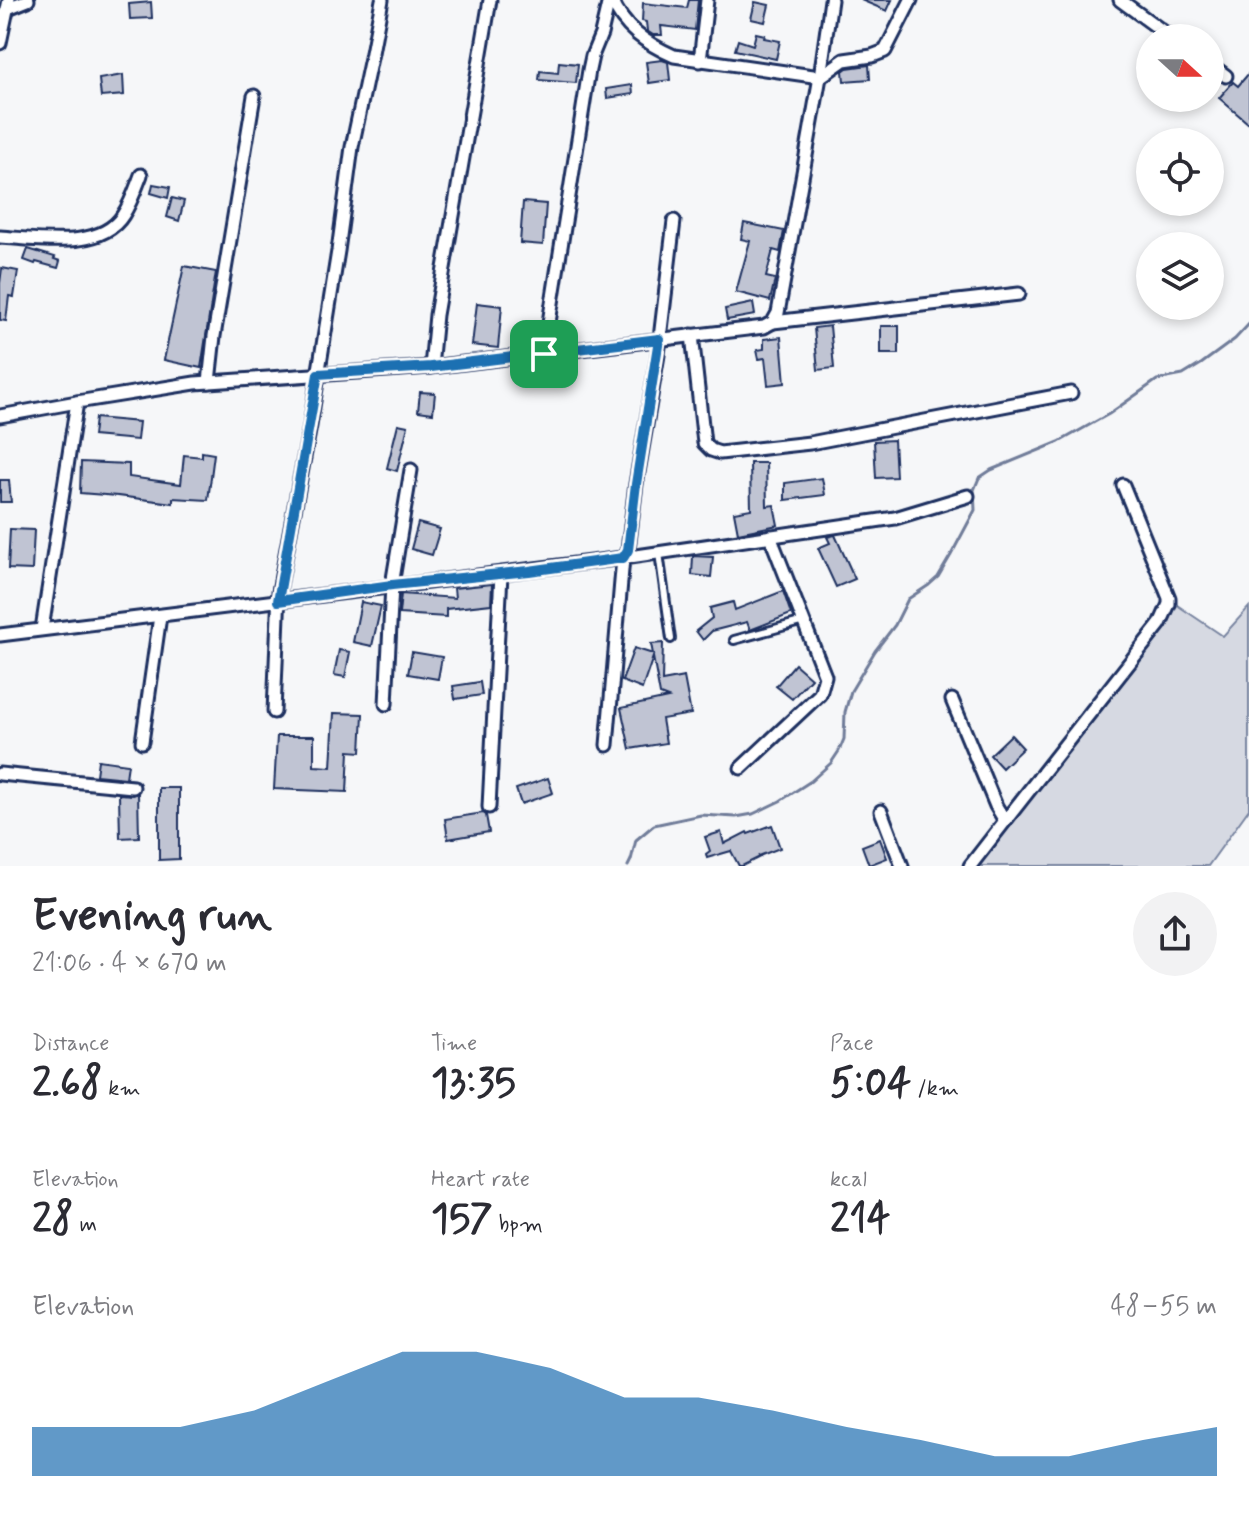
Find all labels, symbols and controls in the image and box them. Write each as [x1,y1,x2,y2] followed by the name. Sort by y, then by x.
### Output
[1136,24,1224,112] north arrow
[1136,24,1224,320] map controls
[1136,128,1224,216] button: locate
[1136,232,1224,320] button: layers
[510,320,578,388] pin
[522,332,566,376] icon: arrive
[32,888,272,946] text: Evening run
[1133,892,1217,976] button: share
[32,947,227,981] text: 21:06 · 4 × 670 m
[32,1030,109,1058] text: Distance
[431,1030,477,1058] text: Time
[830,1030,874,1058] text: Pace
[32,1058,102,1110] text: 2.68
[431,1058,516,1110] text: 13:35
[830,1058,911,1110] text: 5:04
[102,1075,140,1103] text: km
[911,1075,959,1103] text: /km
[32,1166,119,1194] text: Elevation
[431,1166,530,1194] text: Heart rate
[830,1166,867,1194] text: kcal
[32,1194,74,1246] text: 28
[431,1194,493,1246] text: 157
[830,1194,890,1246] text: 214
[74,1211,97,1239] text: m
[493,1211,543,1239] text: bpm
[32,1290,134,1324] text: Elevation
[1110,1290,1217,1324] text: 48–55 m

